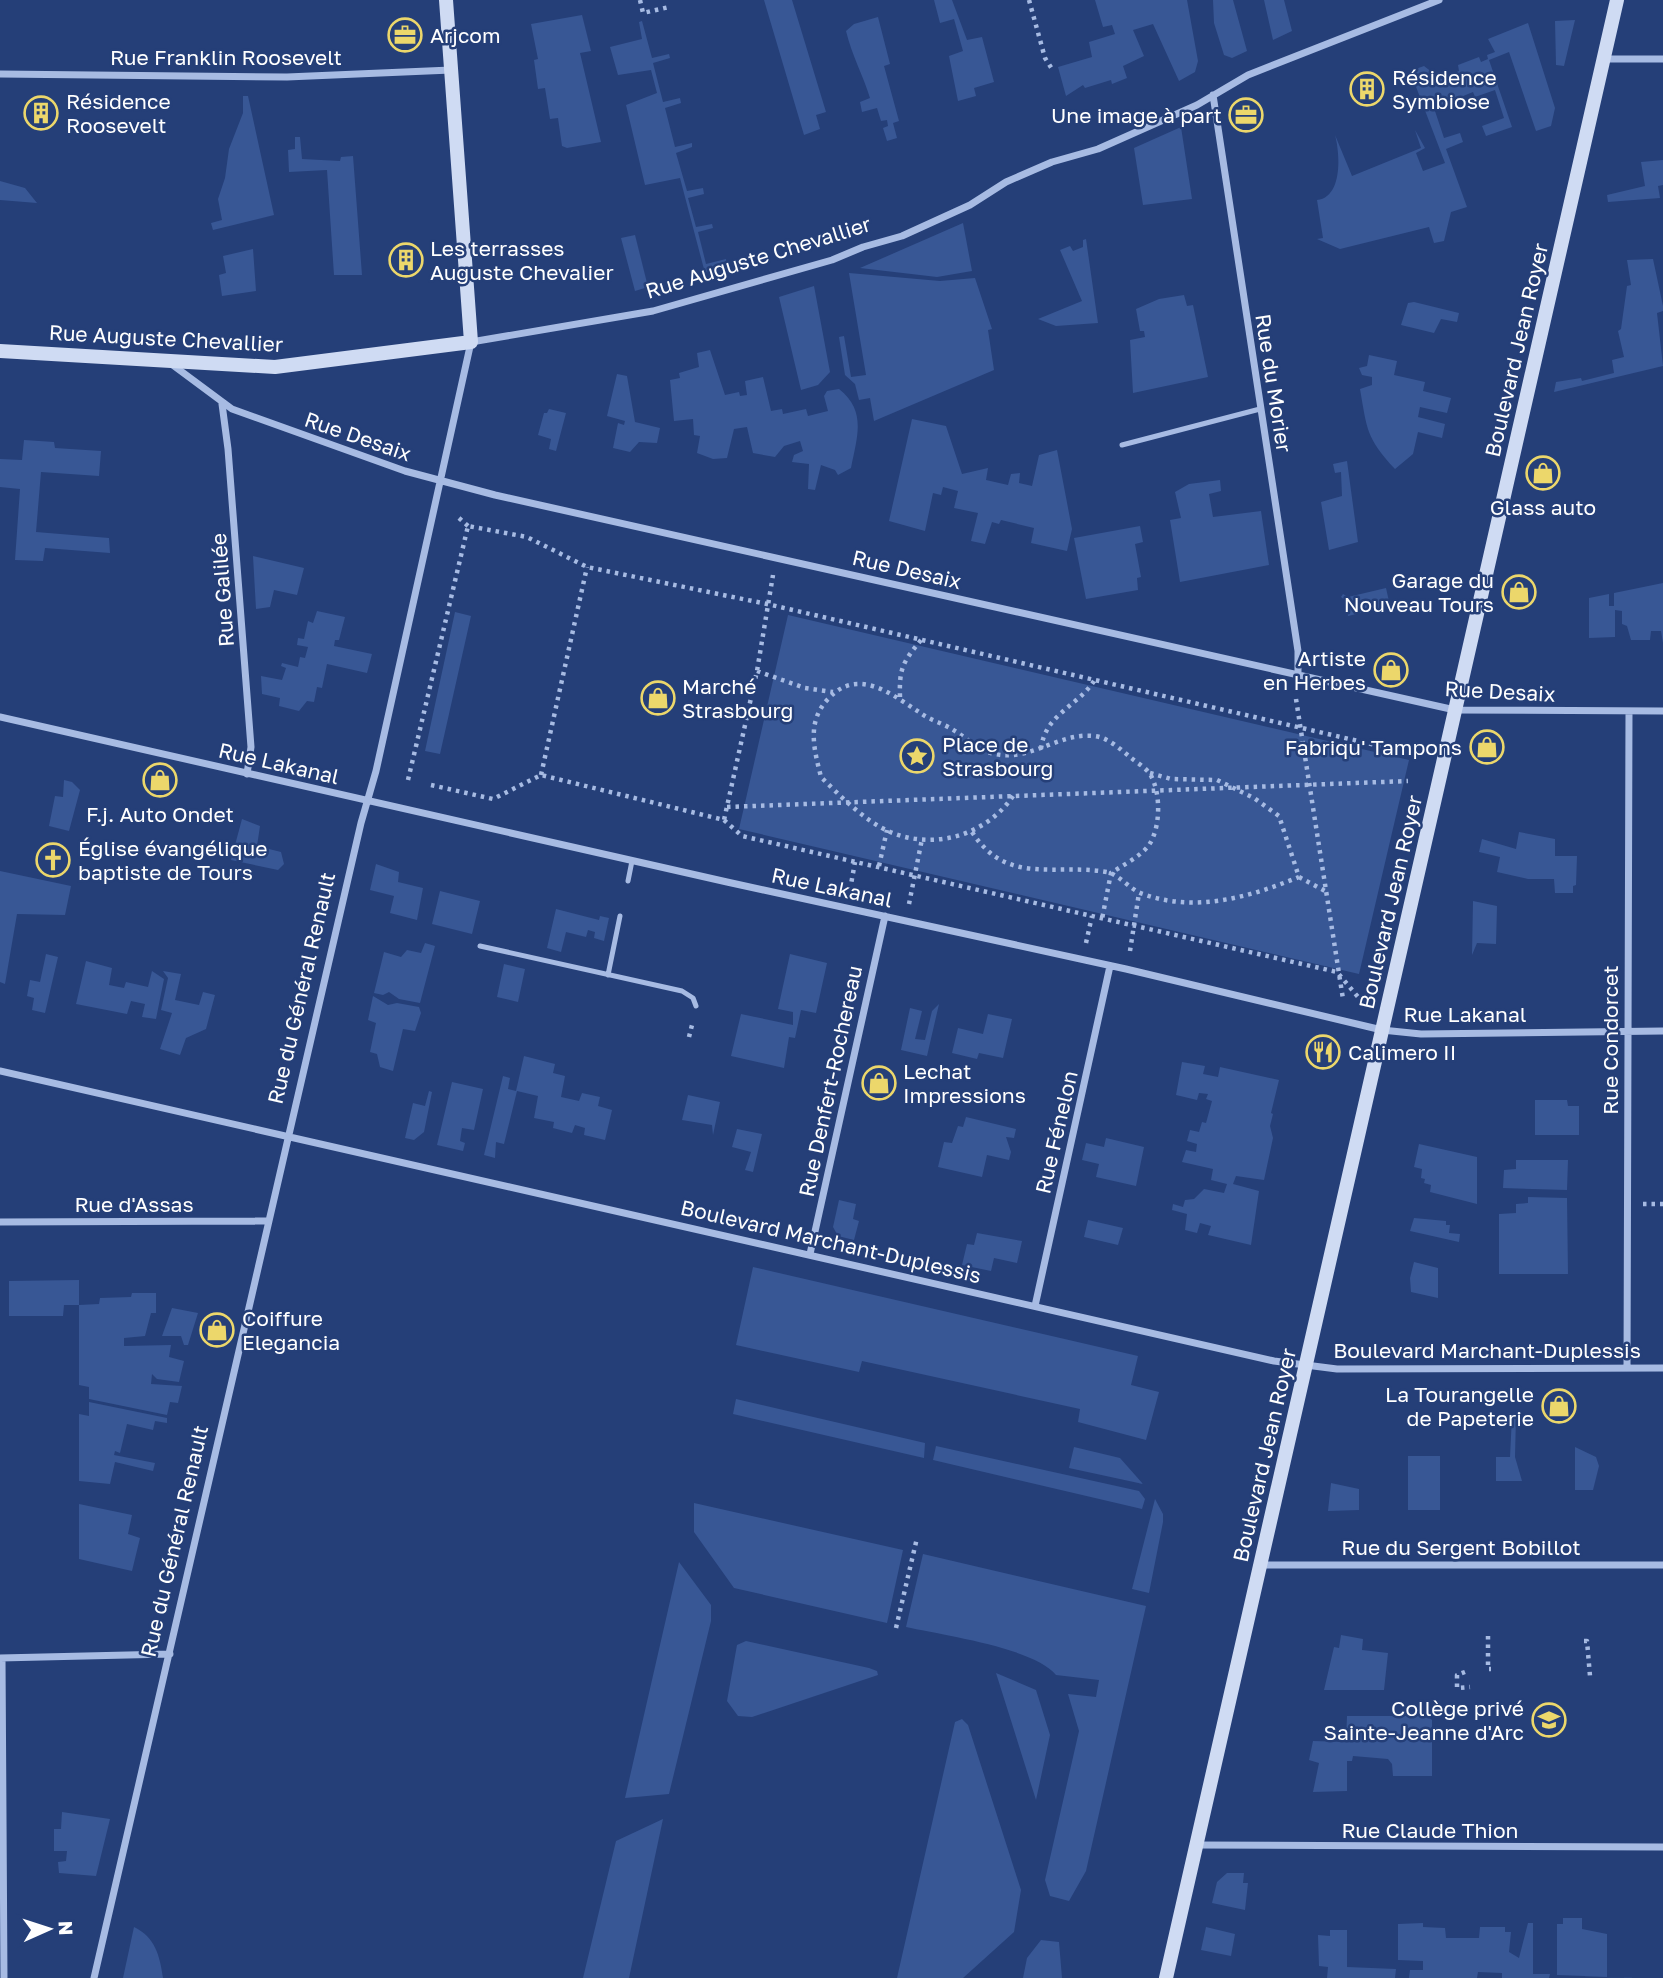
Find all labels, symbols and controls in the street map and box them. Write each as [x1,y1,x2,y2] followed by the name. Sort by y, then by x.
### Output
[386,16,424,54] office icon: Arjcom
[430,22,501,48] place label: Arjcom
[110,44,342,70] street label: Rue Franklin Roosevelt
[1392,64,1497,114] place label: Résidence Symbiose
[1348,70,1386,108] building icon: Résidence Symbiose
[66,88,171,138] place label: Résidence Roosevelt
[22,94,60,132] building icon: Résidence Roosevelt
[1227,96,1265,134] office icon: Une image à part
[1051,102,1222,128] place label: Une image à part
[642,210,874,304] street label: Rue Auguste Chevallier
[430,235,614,285] place label: Les terrasses Auguste Chevalier
[387,241,425,279] building icon: Les terrasses Auguste Chevalier
[1479,241,1553,459] street label: Boulevard Jean Royer
[1250,312,1298,454] street label: Rue du Morier
[48,319,284,357] street label: Rue Auguste Chevallier
[301,406,415,467] street label: Rue Desaix
[1524,454,1562,492] shop icon: Glass auto
[1490,494,1596,520] place label: Glass auto
[205,532,239,648] street label: Rue Galilée
[850,544,964,594] street label: Rue Desaix
[1344,567,1494,617] place label: Garage du Nouveau Tours
[1500,573,1538,611] shop icon: Garage du Nouveau Tours
[1263,645,1366,695] place label: Artiste en Herbes
[1372,651,1410,689] shop icon: Artiste en Herbes
[682,673,794,723] place label: Marché Strasbourg
[1444,675,1557,707] street label: Rue Desaix
[639,679,677,717] shop icon: Marché Strasbourg
[1468,728,1506,766] shop icon: Fabriqu' Tampons
[942,731,1054,781] place label: Place de Strasbourg
[1285,734,1462,760] place label: Fabriqu' Tampons
[216,736,342,790] street label: Rue Lakanal
[898,737,936,775] place icon: Place de Strasbourg
[141,761,179,799] shop icon: F.j. Auto Ondet
[1353,793,1427,1011] street label: Boulevard Jean Royer
[86,801,234,827] place label: F.j. Auto Ondet
[78,835,267,885] place label: Église évangélique baptiste de Tours
[34,841,72,879] church icon: Église évangélique baptiste de Tours
[769,861,895,913] street label: Rue Lakanal
[262,870,340,1106] street label: Rue du Général Renault
[793,963,867,1199] street label: Rue Denfert-Rochereau
[1597,965,1623,1115] street label: Rue Condorcet
[1403,1001,1527,1027] street label: Rue Lakanal
[1304,1033,1342,1071] restaurant icon: Calimero II
[1348,1039,1456,1065] place label: Calimero II
[903,1058,1026,1108] place label: Lechat Impressions
[860,1064,898,1102] shop icon: Lechat Impressions
[1029,1068,1083,1196] street label: Rue Fénelon
[74,1191,194,1217] street label: Rue d'Assas
[678,1194,984,1288] street label: Boulevard Marchant-Duplessis
[242,1305,340,1355] place label: Coiffure Elegancia
[198,1311,236,1349] shop icon: Coiffure Elegancia
[1333,1337,1641,1363] street label: Boulevard Marchant-Duplessis
[1227,1346,1301,1564] street label: Boulevard Jean Royer
[1385,1381,1534,1431] place label: La Tourangelle de Papeterie
[1540,1387,1578,1425] shop icon: La Tourangelle de Papeterie
[135,1423,213,1659] street label: Rue du Général Renault
[1341,1534,1581,1560] street label: Rue du Sergent Bobillot
[1323,1695,1524,1745] place label: Collège privé Sainte-Jeanne d'Arc
[1530,1701,1568,1739] school or university icon: Collège privé Sainte-Jeanne d'Arc
[1342,1817,1519,1843] street label: Rue Claude Thion
[14,1894,84,1964] north arrow
[55,1920,78,1936] text: N

